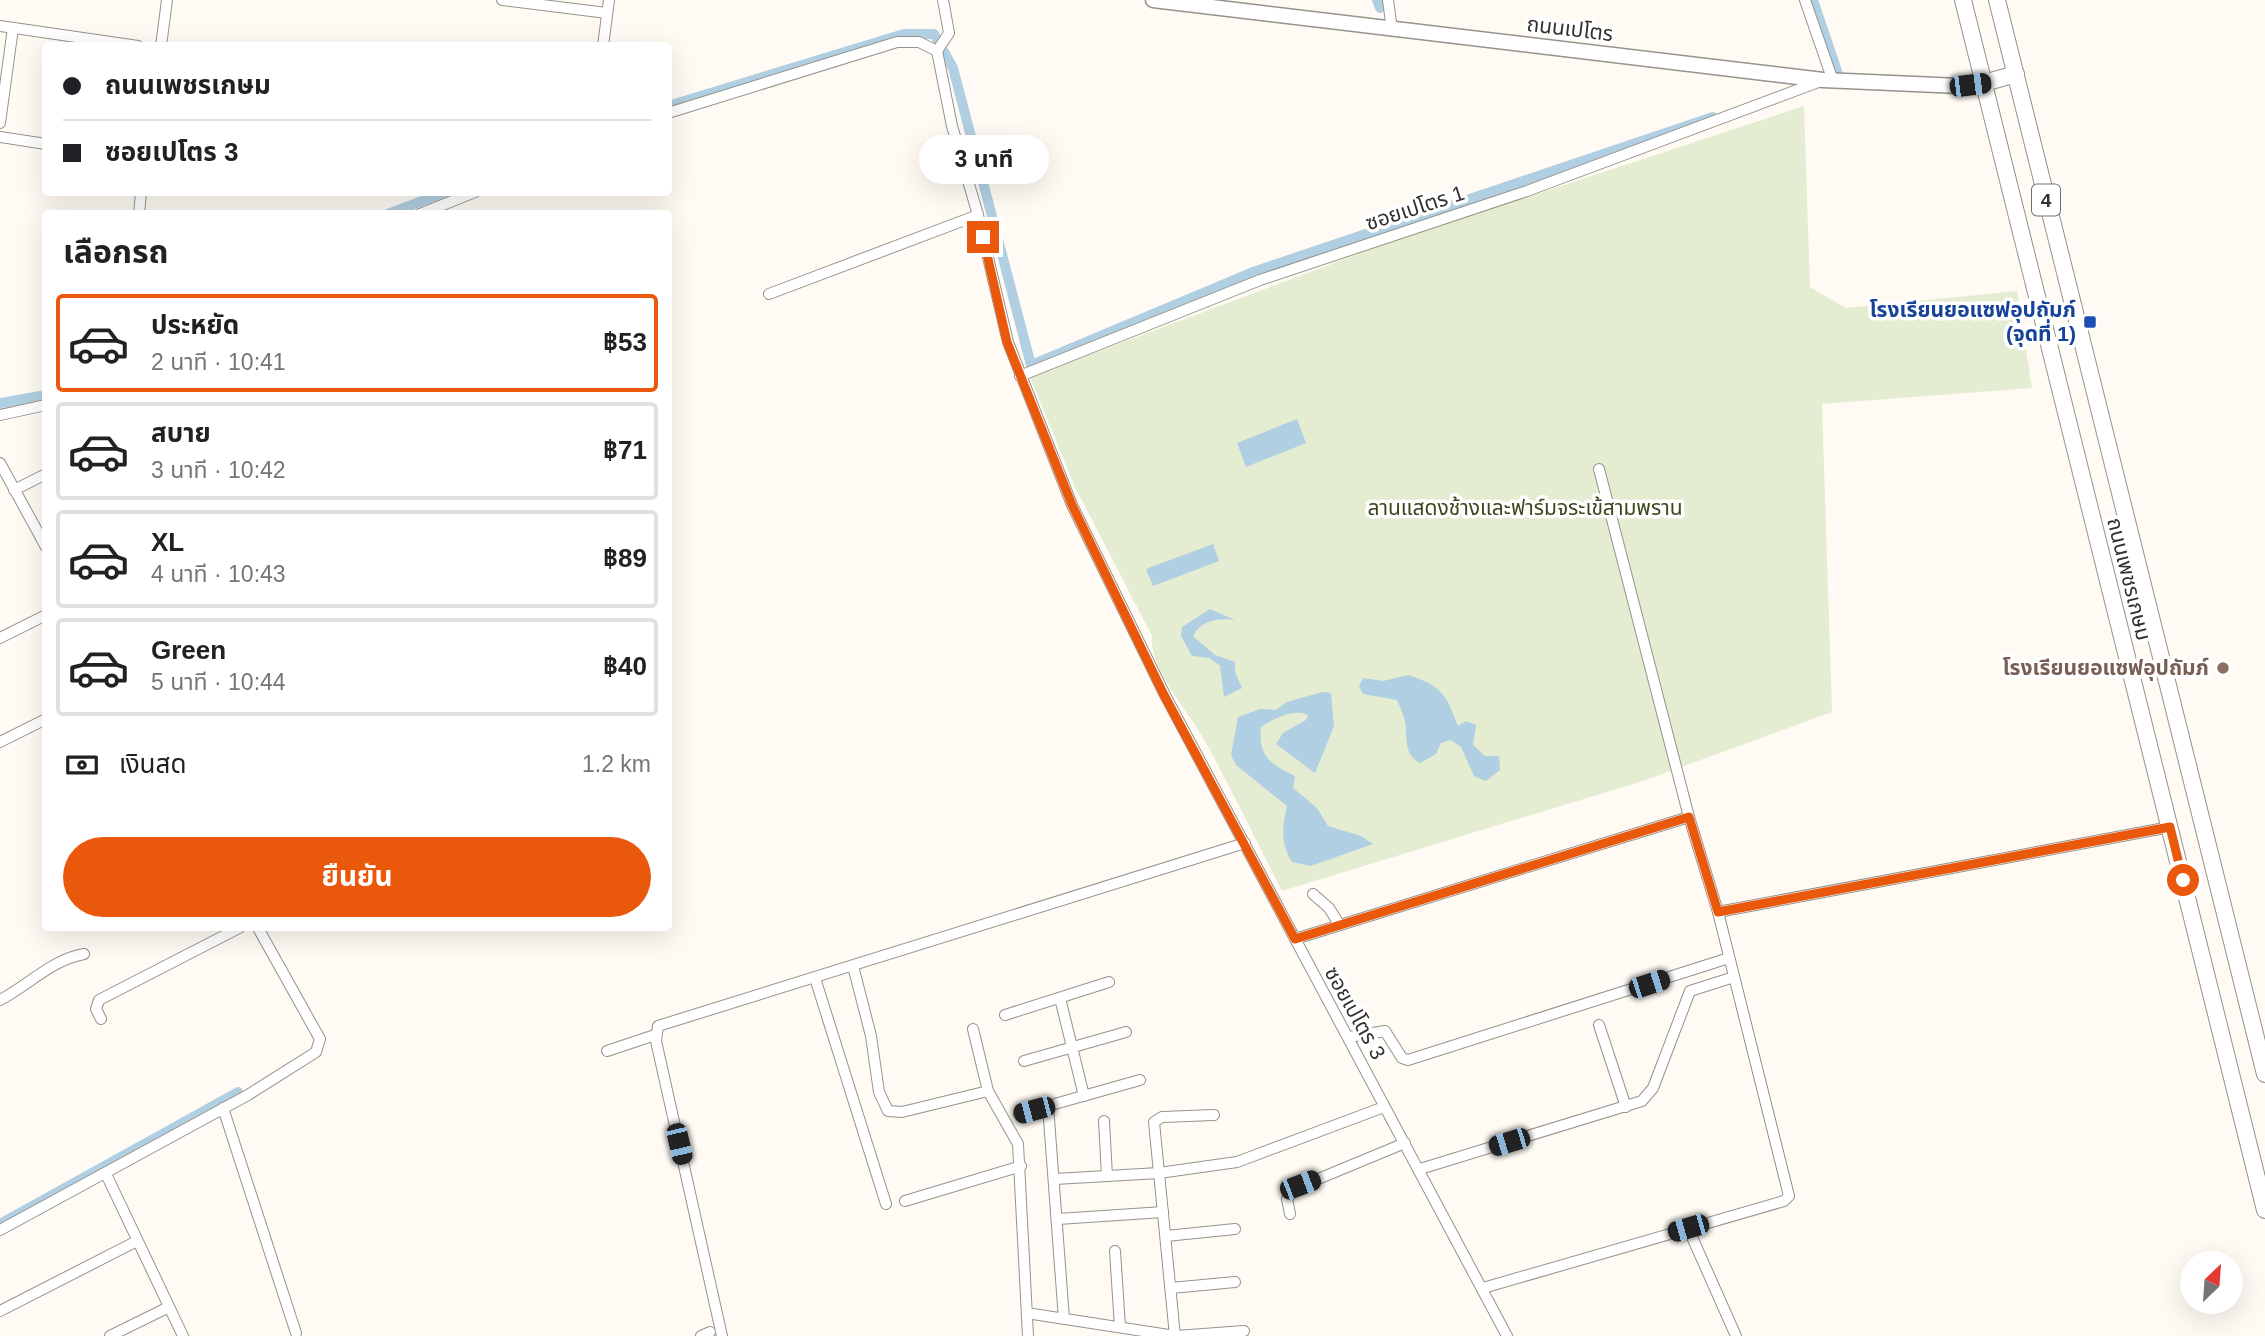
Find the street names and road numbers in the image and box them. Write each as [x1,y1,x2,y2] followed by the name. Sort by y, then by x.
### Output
[1526,12,1615,45] street label: ถนนเปโตร
[1363,181,1467,234] street label: ซอยเปโตร 1
[2032,184,2060,216] road number: 4
[2103,515,2156,643] street label: ถนนเพชรเกษม
[1321,962,1390,1063] street label: ซอยเปโตร 3

